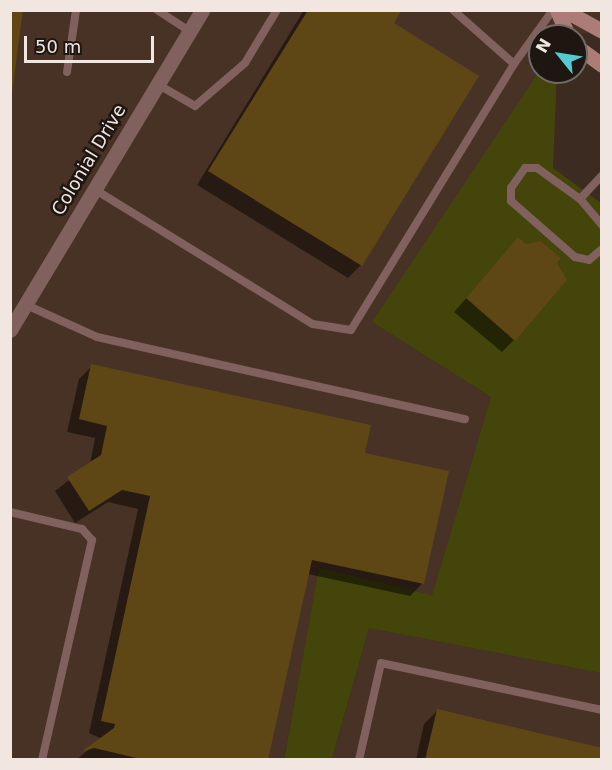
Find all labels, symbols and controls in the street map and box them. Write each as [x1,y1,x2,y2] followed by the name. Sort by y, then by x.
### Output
[27,24,158,62] scale bar
[528,24,588,84] north arrow
[532,35,555,56] text: N
[35,36,81,57] text: 50 m
[47,101,131,219] street label: Colonial Drive

